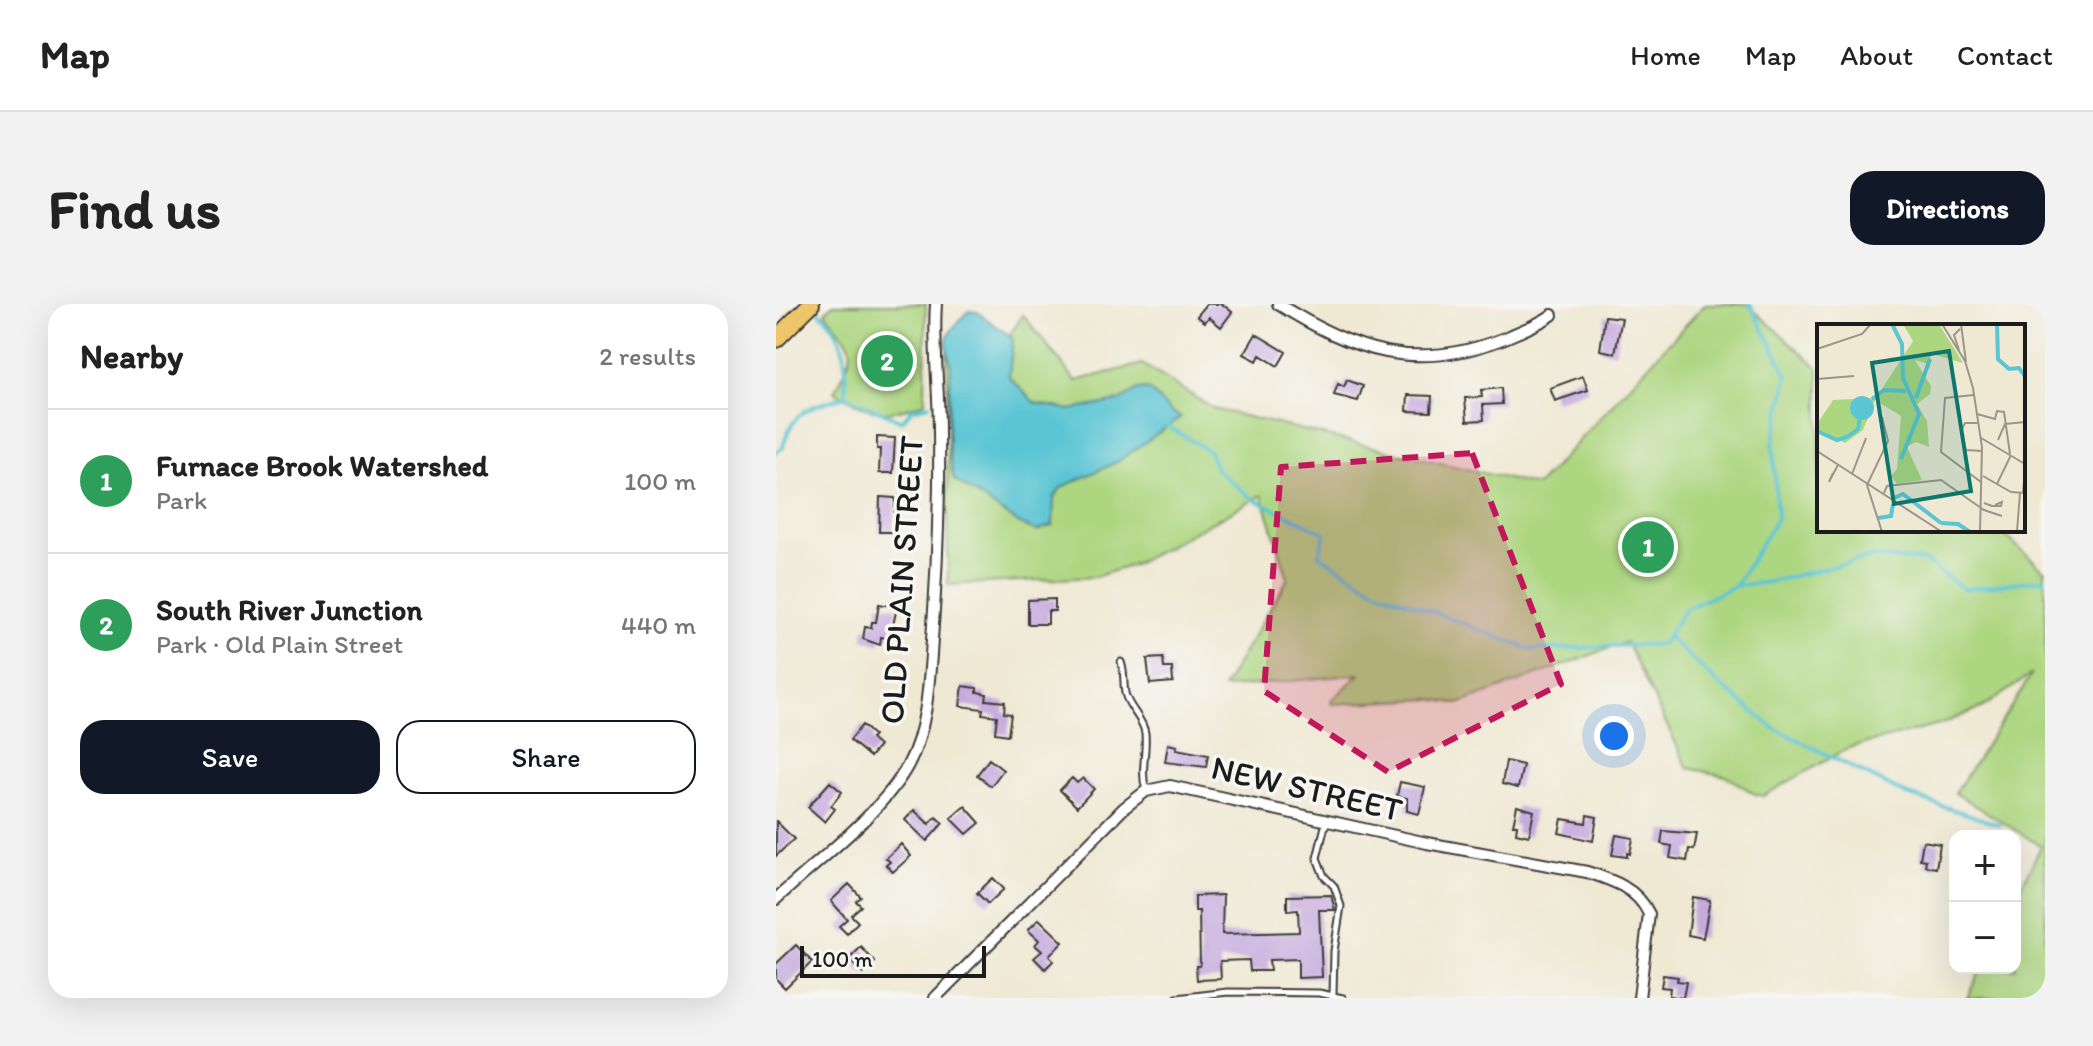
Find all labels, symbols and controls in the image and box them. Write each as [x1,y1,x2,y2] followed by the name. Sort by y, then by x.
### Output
[40,32,110,78] text: Map
[1630,38,1701,72] text: Home
[1745,38,1796,72] text: Map
[1840,38,1913,72] text: About
[1957,38,2053,72] text: Contact
[1850,171,2045,245] button: Directions
[48,175,221,242] text: Find us
[1817,324,2025,532] inset map
[861,331,913,391] pin: 2
[80,336,183,377] text: Nearby
[599,340,696,372] text: 2 results
[871,434,932,726] street label: OLD PLAIN STREET
[156,447,488,484] text: Furnace Brook Watershed
[100,465,112,497] text: 1
[624,465,696,497] text: 100 m
[156,484,207,516] text: Park
[1622,517,1674,577] pin: 1
[156,591,422,628] text: South River Junction
[99,609,113,641] text: 2
[621,609,696,641] text: 440 m
[156,628,403,660] text: Park · Old Plain Street
[1594,716,1634,756] your location
[80,720,380,794] button: Save
[396,720,696,794] button: Share
[1207,747,1406,830] street label: NEW STREET
[1949,830,2021,974] map controls
[1949,830,2021,902] button: +
[1949,902,2021,974] button: −
[800,942,986,978] scale bar
[812,946,873,973] text: 100 m

